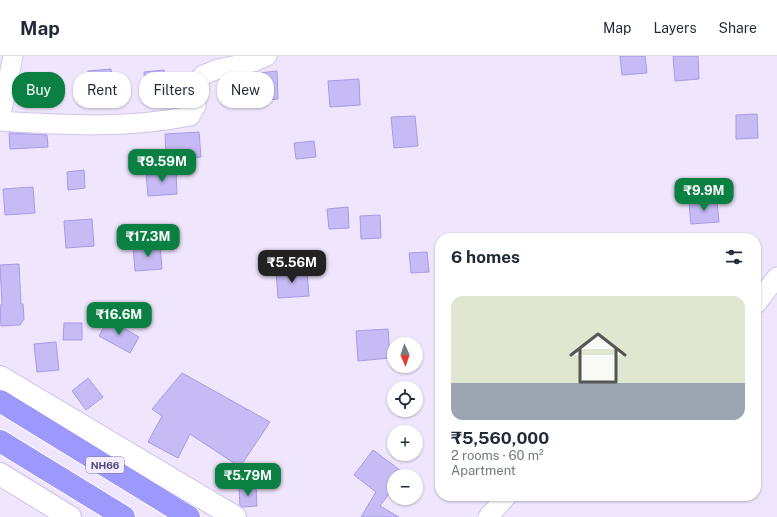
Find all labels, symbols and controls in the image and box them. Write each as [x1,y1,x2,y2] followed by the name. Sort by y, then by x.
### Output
[20,17,60,39] text: Map
[603,20,631,36] text: Map
[653,20,697,36] text: Layers
[719,20,757,36] text: Share
[12,72,65,108] chip: Buy
[73,72,131,108] chip: Rent
[139,72,209,108] chip: Filters
[217,72,274,108] chip: New
[129,149,195,183] pin: ₹9.59M
[137,154,187,169] text: ₹9.59M
[676,178,732,212] pin: ₹9.9M
[684,183,724,198] text: ₹9.9M
[115,224,181,258] pin: ₹17.3M
[126,229,170,244] text: ₹17.3M
[723,246,745,268] icon: filters
[451,247,520,267] text: 6 homes
[259,250,325,284] pin: ₹5.56M
[267,255,317,270] text: ₹5.56M
[86,302,152,336] pin: ₹16.6M
[96,307,142,322] text: ₹16.6M
[562,322,634,394] icon: home
[387,337,423,373] north arrow
[387,337,423,505] map controls
[387,381,423,417] button: locate
[387,425,423,461] button: +
[451,428,549,448] text: ₹5,560,000
[451,448,544,463] text: 2 rooms · 60 m²
[86,457,124,473] road number: NH66
[215,463,281,497] pin: ₹5.79M
[451,463,516,478] text: Apartment
[224,468,272,483] text: ₹5.79M
[387,469,423,505] button: −

